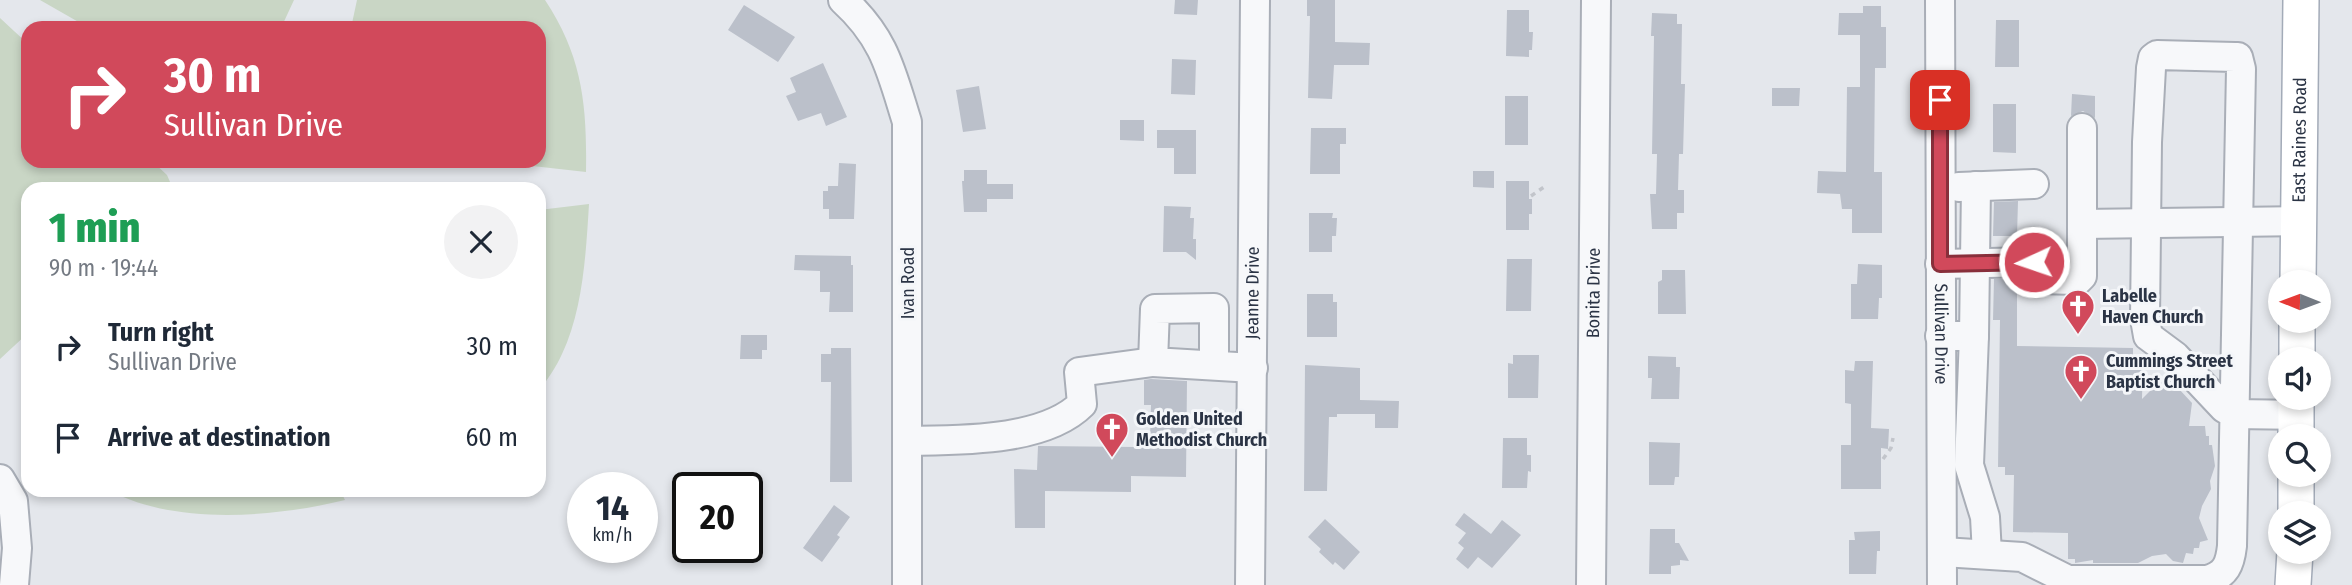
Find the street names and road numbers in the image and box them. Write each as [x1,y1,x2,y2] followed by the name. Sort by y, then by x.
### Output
[2288,77,2311,203] street label: East Raines Road
[1241,246,1264,340] street label: Jeanne Drive
[897,247,919,319] street label: Ivan Road
[1582,248,1605,338] street label: Bonita Drive
[1930,283,1952,385] street label: Sullivan Drive

